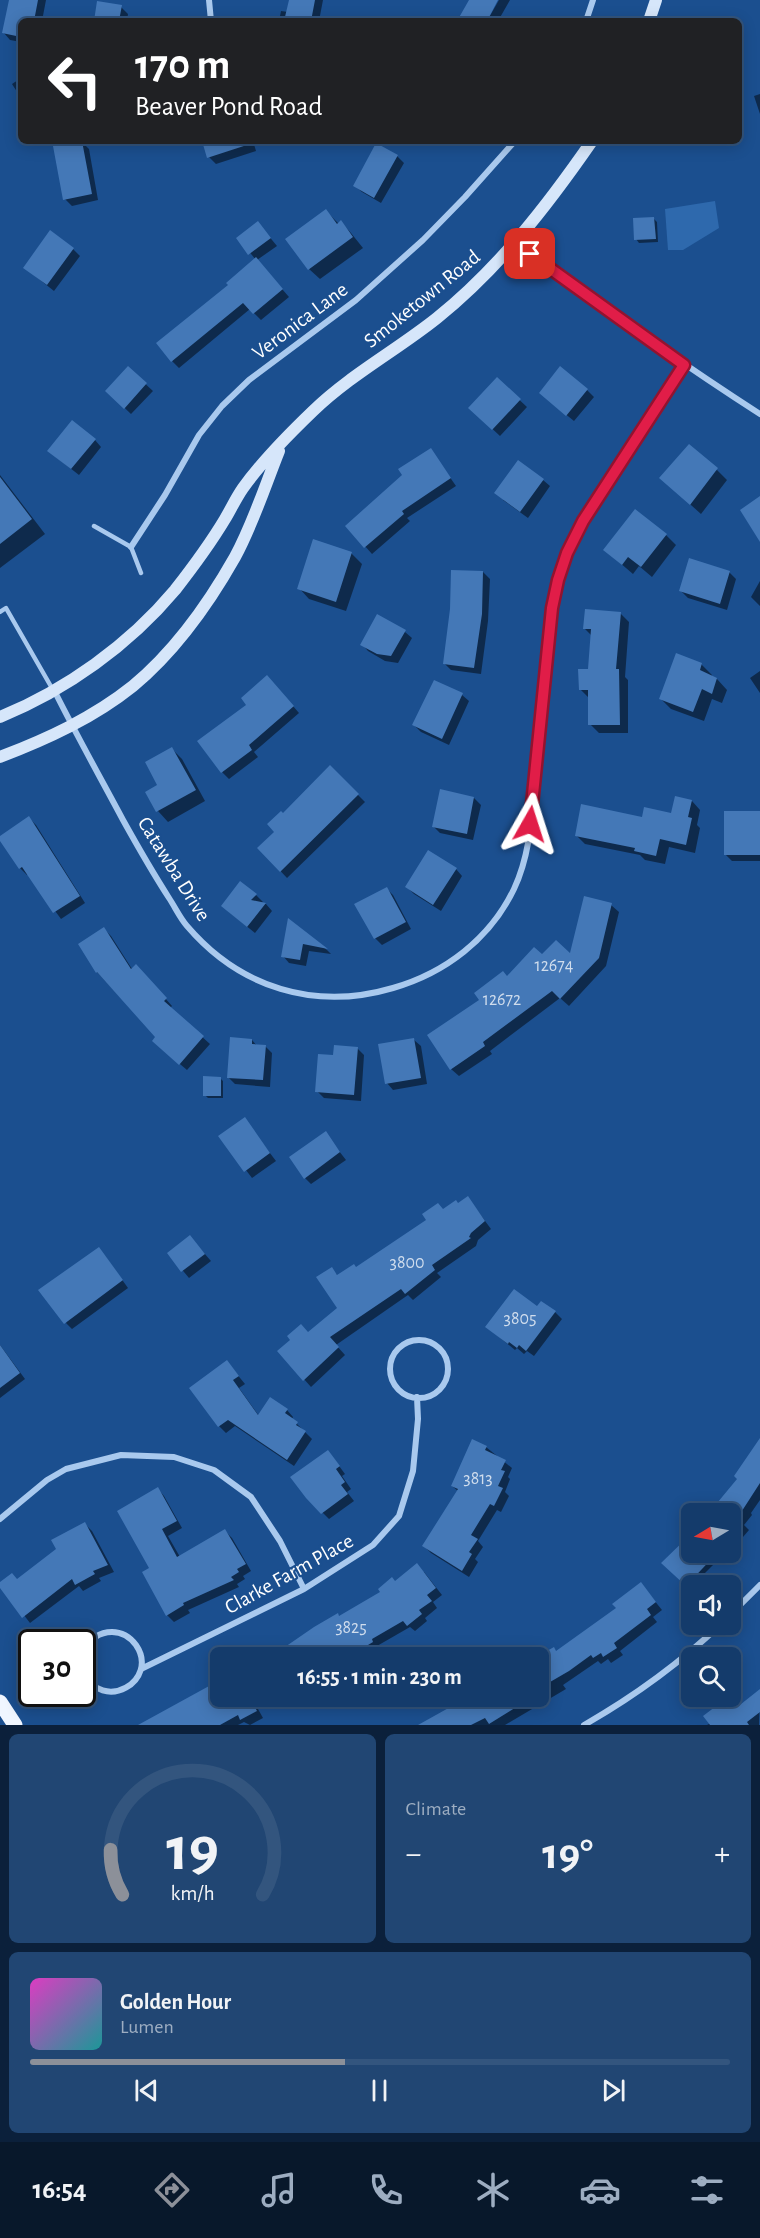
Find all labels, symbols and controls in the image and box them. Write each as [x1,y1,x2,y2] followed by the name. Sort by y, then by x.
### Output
[36,42,114,120] icon: left
[135,44,230,86] text: 170 m
[135,93,322,120] text: Beaver Pond Road
[504,228,555,279] pin
[513,237,546,270] icon: arrive
[360,246,484,352] street label: Smoketown Road
[248,279,352,363] street label: Veronica Lane
[498,792,562,856] position arrow
[134,813,214,925] street label: Catawba Drive
[534,957,574,975] house number: 12674
[483,991,521,1009] house number: 12672
[390,1254,424,1272] house number: 3800
[504,1310,536,1328] house number: 3805
[463,1470,493,1488] house number: 3813
[681,1503,741,1563] north arrow
[681,1503,741,1707] map controls
[221,1530,357,1618] street label: Clarke Farm Place
[681,1575,741,1635] button: sound
[335,1619,367,1637] house number: 3825
[18,1629,96,1707] speed limit sign: 30
[681,1647,741,1707] button: search
[297,1666,462,1688] text: 16:55 · 1 min · 230 m
[406,1799,466,1819] text: Climate
[166,1819,219,1881] text: 19
[542,1832,593,1877] text: 19°
[406,1838,421,1871] text: −
[714,1838,730,1871] text: +
[170,1884,214,1905] text: km/h
[120,1991,231,2013] text: Golden Hour
[120,2017,174,2037] text: Lumen
[130,2074,163,2107] icon: previous
[363,2074,396,2107] icon: pause
[597,2074,630,2107] icon: next
[151,2169,193,2211] icon: directions
[258,2169,300,2211] icon: music
[365,2169,407,2211] icon: phone
[472,2169,514,2211] icon: climate
[579,2169,621,2211] icon: car
[686,2169,728,2211] icon: filters
[32,2176,87,2203] text: 16:54

